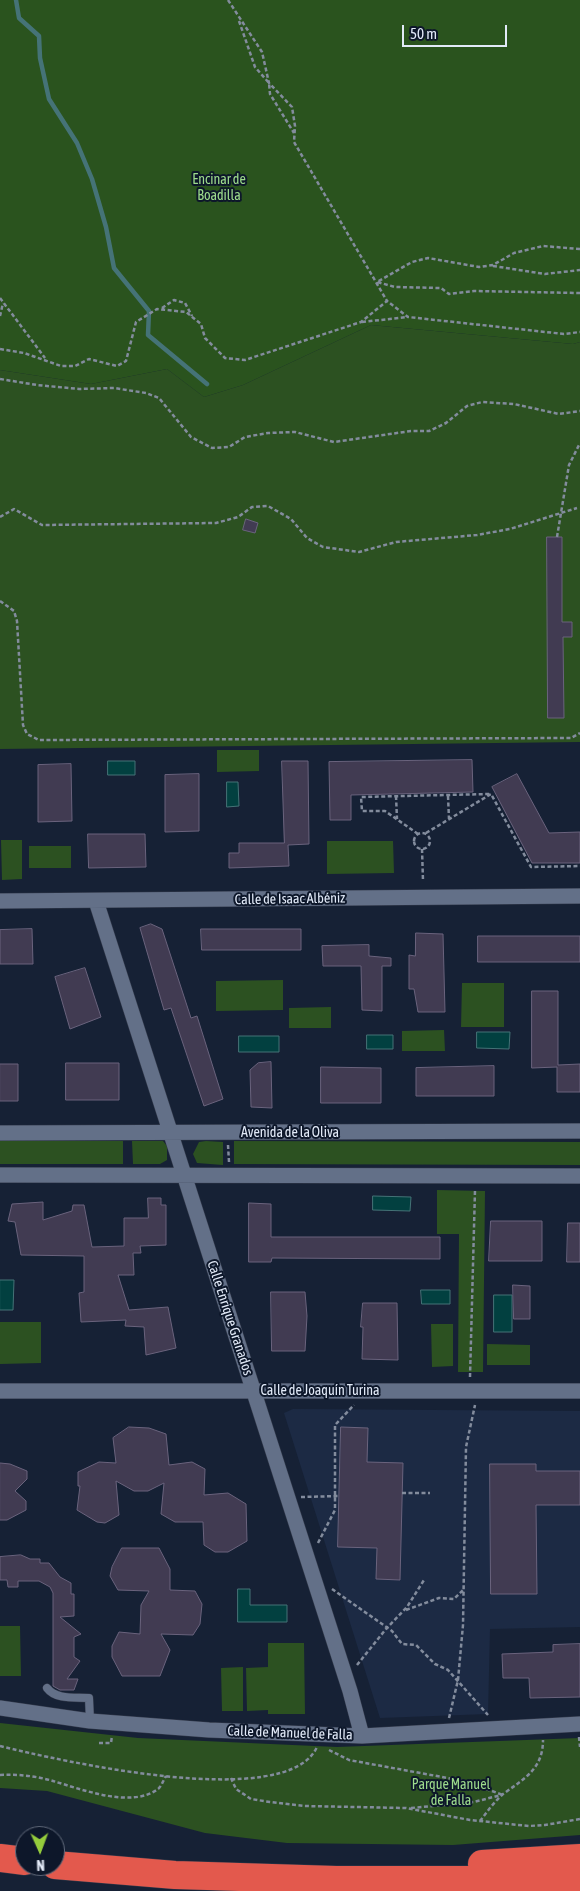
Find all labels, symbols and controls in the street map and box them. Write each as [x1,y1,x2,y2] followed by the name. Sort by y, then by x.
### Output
[405,15,510,47] scale bar
[410,25,437,42] text: 50 m
[192,172,246,204] park label: Encinar de Boadilla
[235,890,345,908] street label: Calle de Isaac Albéniz
[241,1125,339,1141] street label: Avenida de la Oliva
[204,1259,256,1377] street label: Calle Enrique Granados
[260,1383,380,1399] street label: Calle de Joaquín Turina
[227,1722,353,1744] street label: Calle de Manuel de Falla
[412,1777,490,1810] park label: Parque Manuel de Falla
[15,1826,65,1876] north arrow
[36,1857,45,1873] text: N

